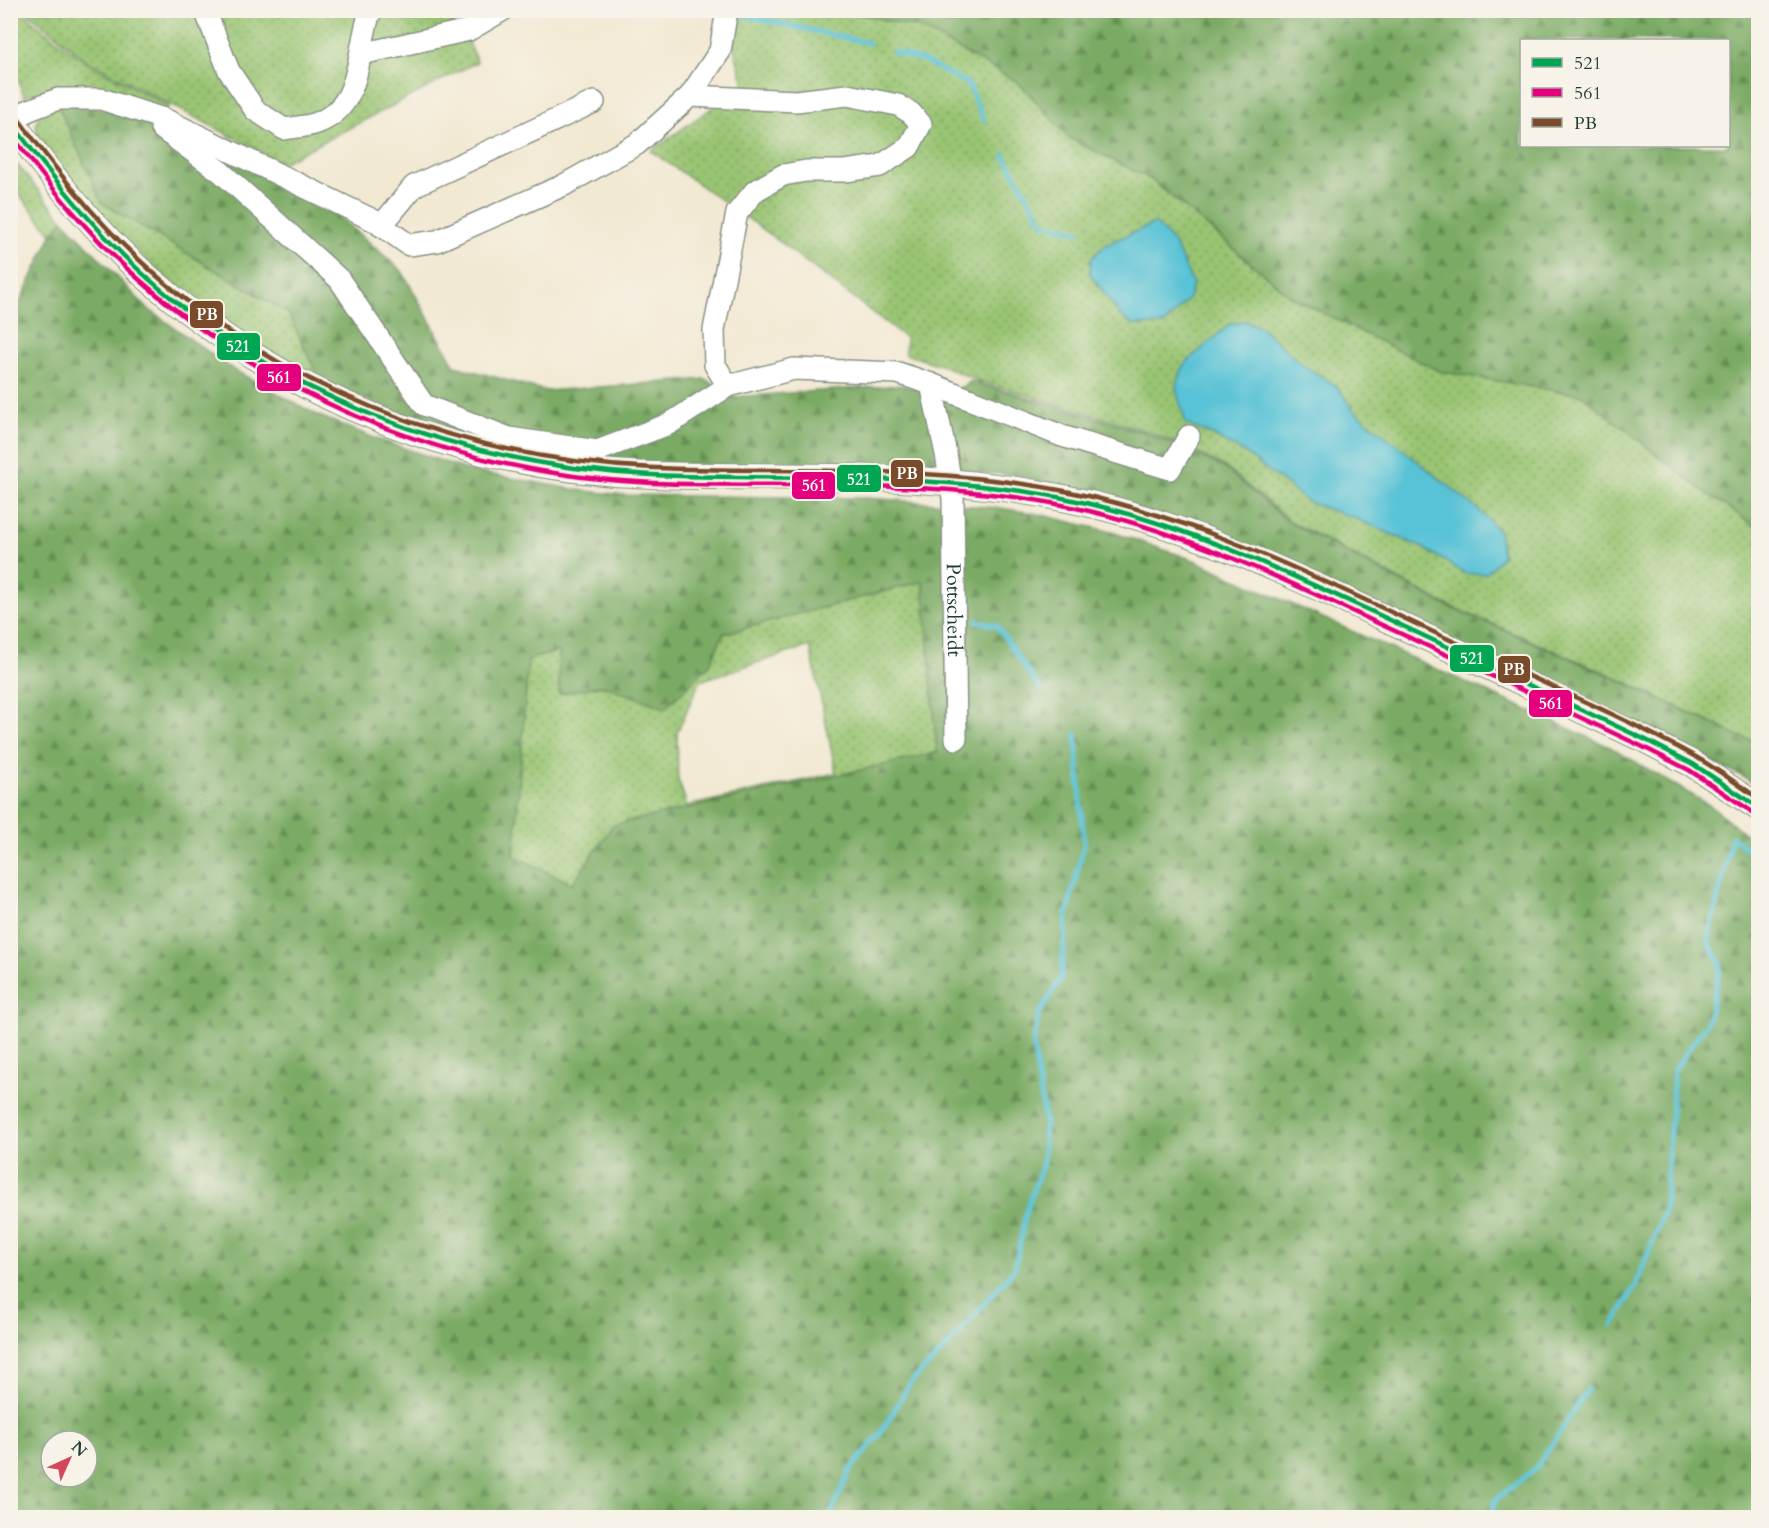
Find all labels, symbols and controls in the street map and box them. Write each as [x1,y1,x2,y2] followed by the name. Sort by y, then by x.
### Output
[1520,39,1730,147] legend
[1574,51,1602,76] text: 521
[1574,81,1602,106] text: 561
[1574,111,1597,136] text: PB
[189,300,224,329] line badge: PB
[196,304,218,326] text: PB
[216,332,261,361] line badge: 521
[226,336,250,358] text: 521
[256,363,302,392] line badge: 561
[267,367,291,389] text: 561
[890,459,924,488] line badge: PB
[896,463,918,485] text: PB
[836,464,882,493] line badge: 521
[847,469,871,491] text: 521
[791,471,836,500] line badge: 561
[802,475,826,497] text: 561
[940,563,968,658] street label: Pottscheidt
[1449,644,1495,673] line badge: 521
[1460,648,1484,670] text: 521
[1497,655,1531,684] line badge: PB
[1503,659,1525,681] text: PB
[1528,689,1573,718] line badge: 561
[1539,693,1563,715] text: 561
[39,1429,99,1489] north arrow
[66,1436,92,1462] text: N

